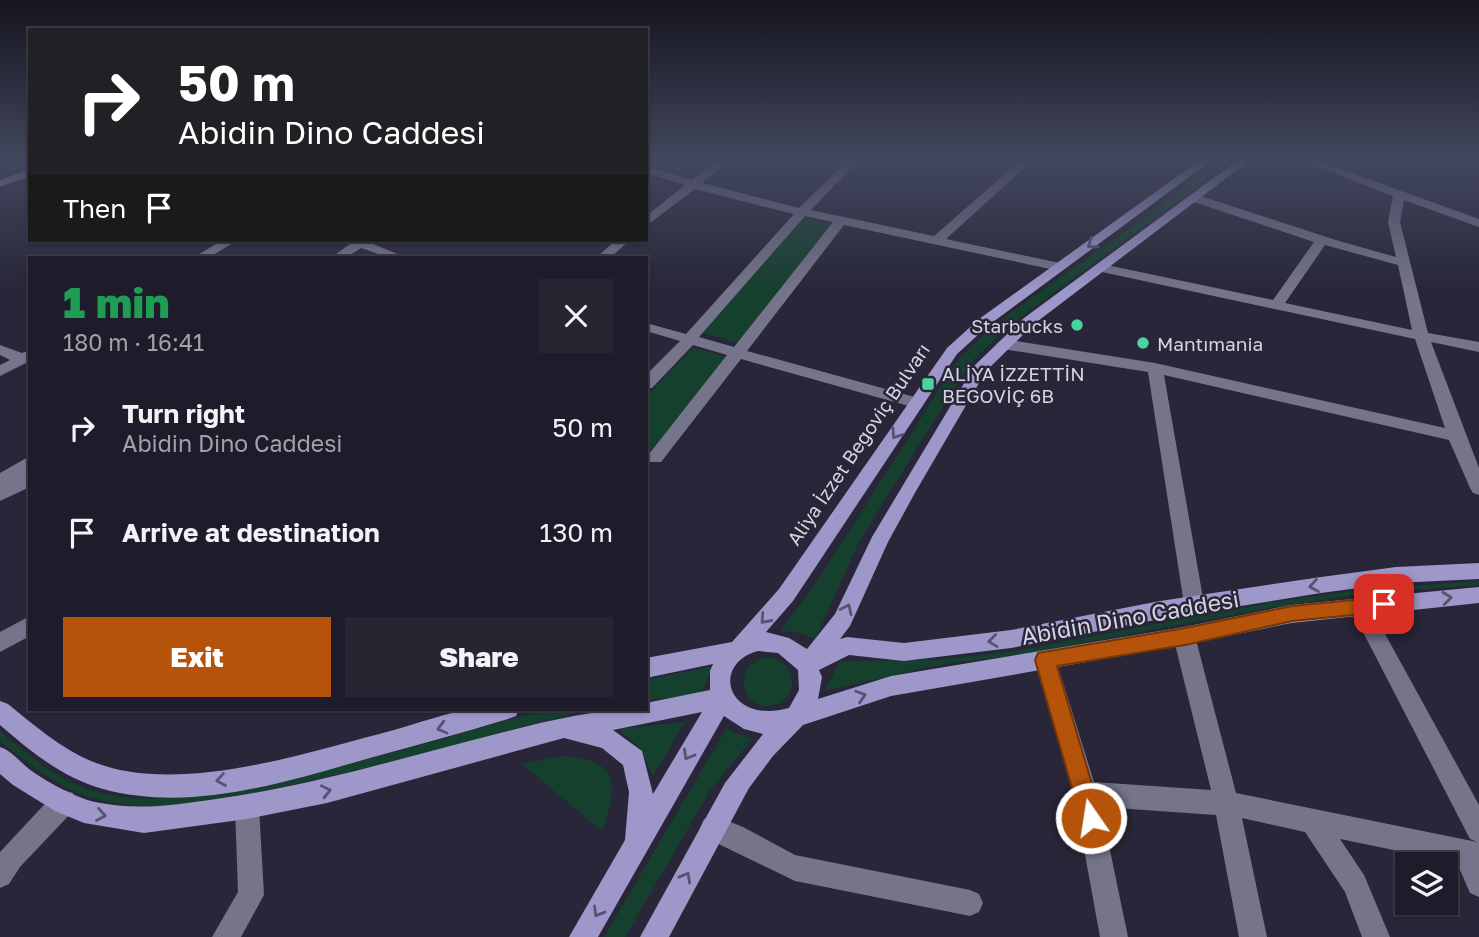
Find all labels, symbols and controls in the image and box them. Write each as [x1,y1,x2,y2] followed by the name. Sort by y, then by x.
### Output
[178,53,295,112] text: 50 m
[63,56,154,147] icon: right
[178,113,485,151] text: Abidin Dino Caddesi
[140,189,178,227] icon: arrive
[63,193,126,224] text: Then
[1087,236,1100,248] one-way arrow
[63,277,170,327] text: 1 min
[539,279,613,353] button: close
[971,314,1063,337] place label: Starbucks
[1069,317,1085,333] marker: Starbucks
[63,328,204,356] text: 180 m · 16:41
[1157,332,1263,355] place label: Mantımania
[1135,335,1151,351] marker: Mantımania
[782,339,934,549] street label: Aliya İzzet Begoviç Bulvarı
[942,362,1085,407] place label: ALİYA İZZETTİN BEGOVİÇ 6B
[920,376,936,392] marker: ALİYA İZZETTİN BEGOVİÇ 6B
[122,398,245,429] text: Turn right
[63,409,101,447] icon: right
[552,412,613,443] text: 50 m
[891,426,904,439] one-way arrow
[122,429,343,457] text: Abidin Dino Caddesi
[63,514,101,552] icon: arrive
[122,517,380,548] text: Arrive at destination
[540,517,613,548] text: 130 m
[1354,574,1414,634] pin
[1308,578,1319,593] one-way arrow
[1019,584,1241,650] street label: Abidin Dino Caddesi
[1365,585,1403,623] icon: arrive
[1442,591,1453,606] one-way arrow
[839,604,853,617] one-way arrow
[761,611,773,624] one-way arrow
[63,617,331,697] button: Exit
[345,617,613,697] button: Share
[987,634,999,649] one-way arrow
[854,690,866,704] one-way arrow
[436,719,448,734] one-way arrow
[683,748,696,761] one-way arrow
[215,772,227,787] one-way arrow
[1054,781,1128,855] position arrow
[319,785,331,799] one-way arrow
[95,806,107,821] one-way arrow
[1395,852,1458,915] map controls
[1395,852,1458,915] button: layers
[678,872,691,884] one-way arrow
[593,905,606,918] one-way arrow

